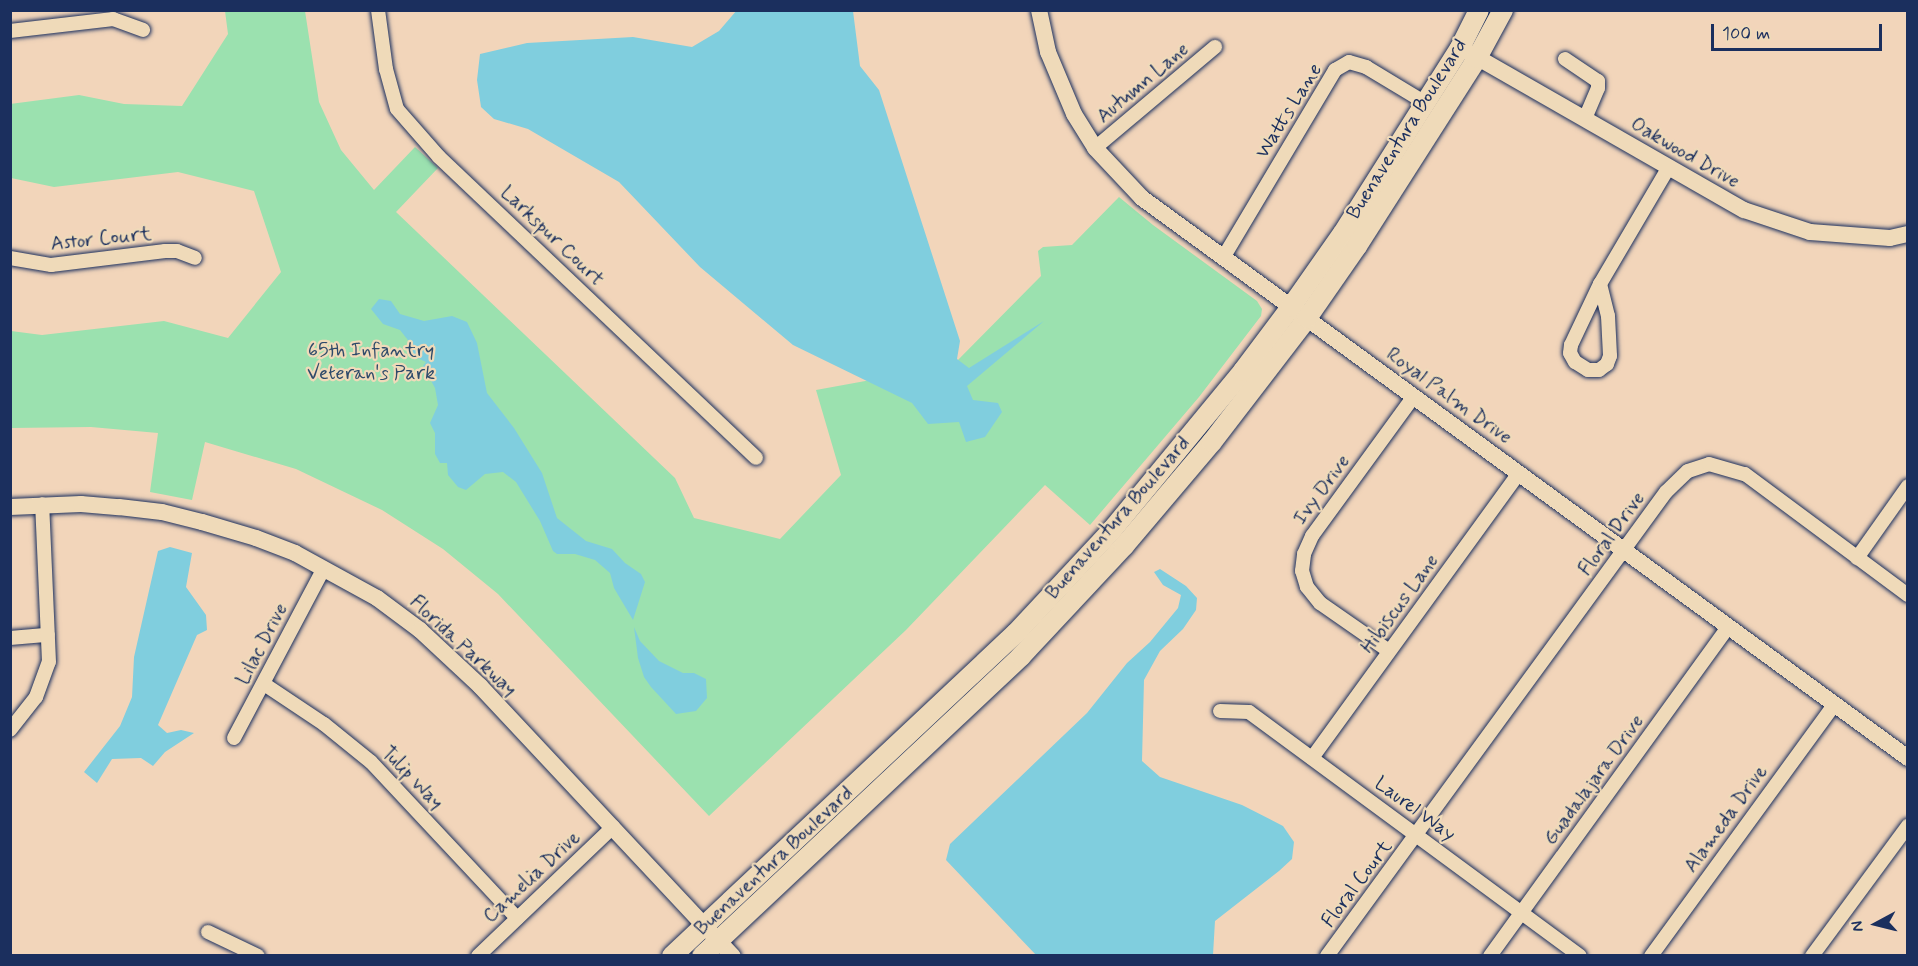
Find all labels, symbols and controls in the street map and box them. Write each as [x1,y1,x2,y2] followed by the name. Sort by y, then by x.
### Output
[1714,12,1885,50] scale bar
[1722,22,1770,46] text: 100 m
[1342,36,1472,222] street label: Buenaventura Boulevard
[1091,37,1195,129] street label: Autumn Lane
[1251,60,1327,162] street label: Watts Lane
[1626,112,1744,194] street label: Oakwood Drive
[497,182,607,290] street label: Larkspur Court
[52,222,150,256] street label: Astor Court
[308,339,434,386] park label: 65th Infantry Veteran's Park
[1382,343,1516,449] street label: Royal Palm Drive
[1042,433,1194,603] street label: Buenaventura Boulevard
[1289,451,1355,529] street label: Ivy Drive
[1574,488,1650,580] street label: Floral Drive
[1355,549,1445,659] street label: Hibiscus Lane
[404,590,522,702] street label: Florida Parkway
[231,599,293,689] street label: Lilac Drive
[1539,711,1649,849] street label: Guadalajara Drive
[375,740,449,816] street label: Tulip Way
[1679,761,1773,877] street label: Alameda Drive
[1370,771,1460,847] street label: Laurel Way
[691,782,857,940] street label: Buenaventura Boulevard
[478,826,586,928] street label: Camelia Drive
[1317,836,1397,932] street label: Floral Court
[1846,894,1906,954] north arrow
[1847,920,1869,933] text: N

